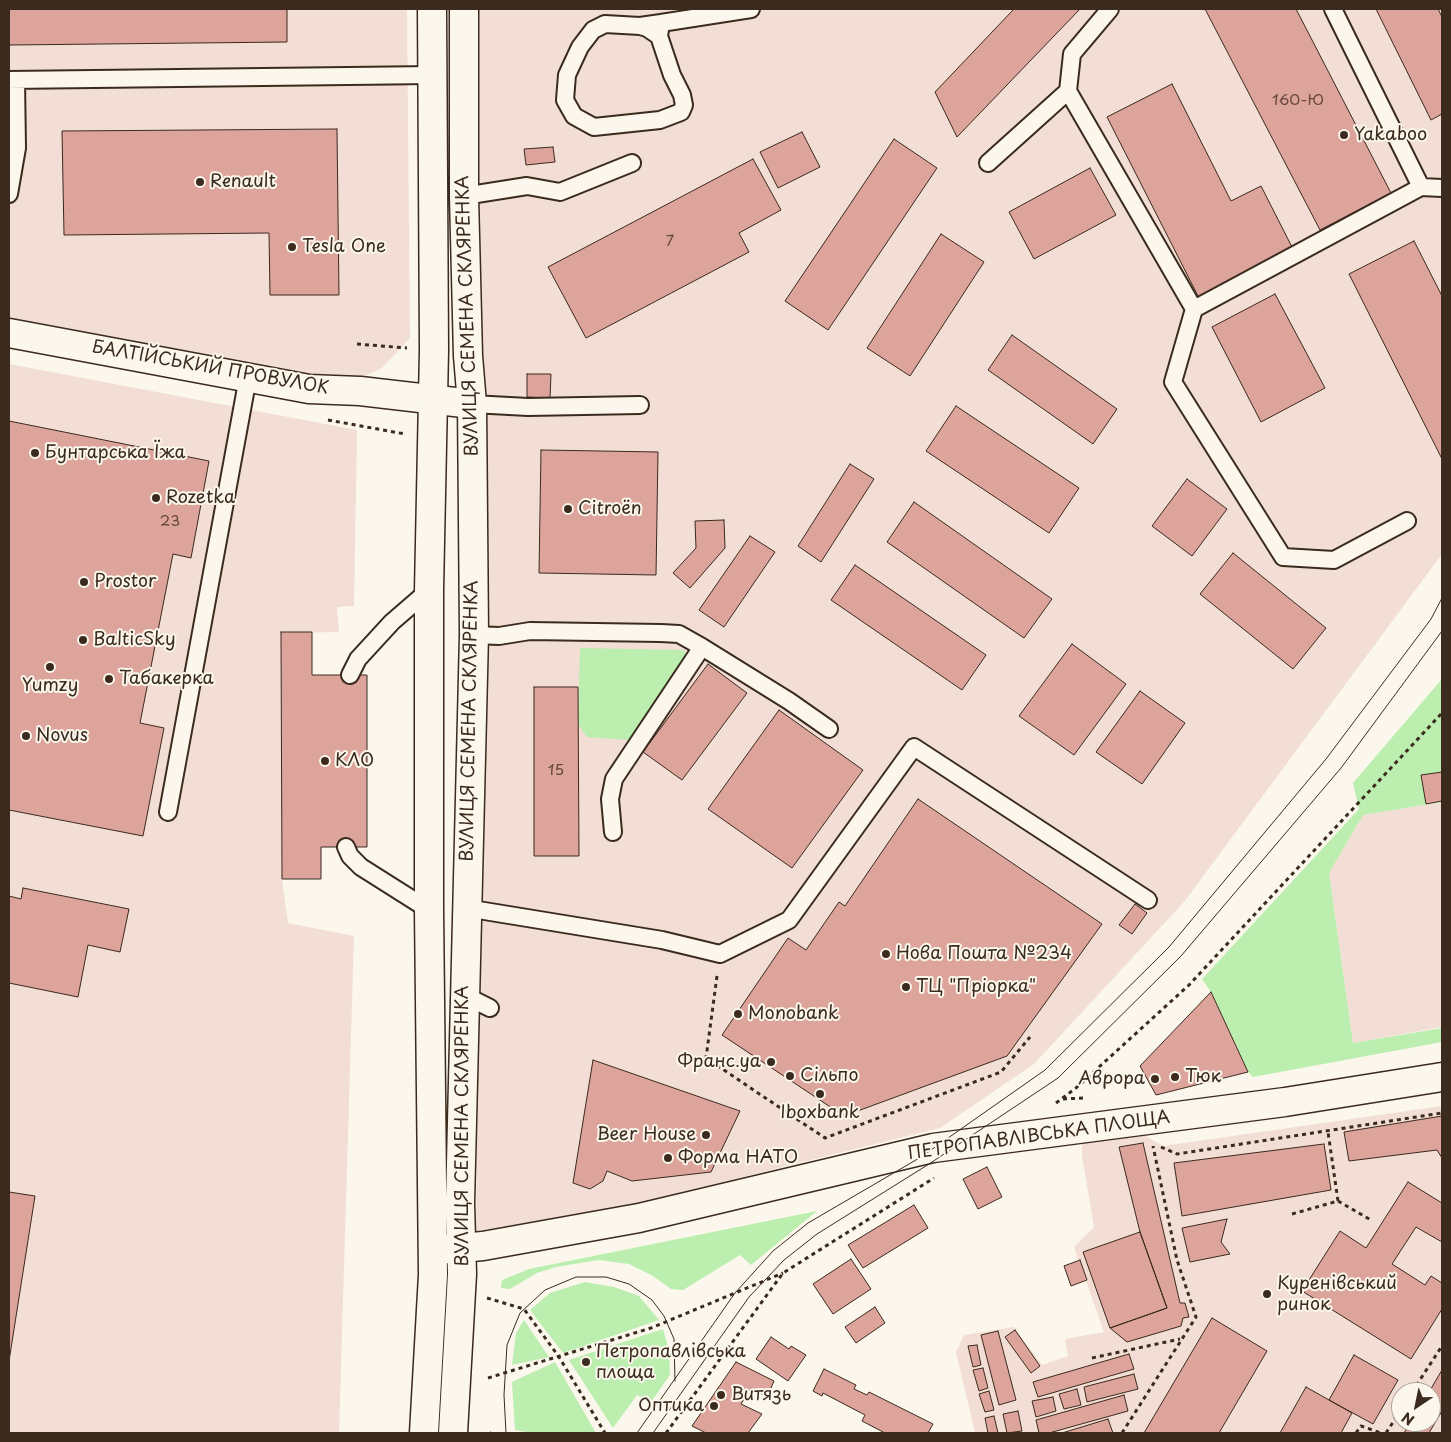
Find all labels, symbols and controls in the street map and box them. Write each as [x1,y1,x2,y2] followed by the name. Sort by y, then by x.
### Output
[1272,92,1324,110] house number: 160-Ю
[1354,124,1427,146] place label: Yakaboo
[1338,129,1350,141] marker: Yakaboo
[210,171,276,193] place label: Renault
[452,175,484,457] street label: ВУЛИЦЯ СЕМЕНА СКЛЯРЕНКА
[194,176,206,188] marker: Renault
[666,233,674,251] house number: 7
[302,236,386,258] place label: Tesla One
[286,241,298,253] marker: Tesla One
[90,337,330,399] street label: БАЛТІЙСЬКИЙ ПРОВУЛОК
[45,442,185,464] place label: Бунтарська Їжа
[29,447,41,459] marker: Бунтарська Їжа
[166,487,235,509] place label: Rozetka
[150,492,162,504] marker: Rozetka
[578,498,642,520] place label: Citroën
[562,503,574,515] marker: Citroën
[160,513,180,531] house number: 23
[94,571,156,593] place label: Prostor
[78,576,90,588] marker: Prostor
[457,580,483,862] street label: ВУЛИЦЯ СЕМЕНА СКЛЯРЕНКА
[93,629,176,651] place label: BalticSky
[77,634,89,646] marker: BalticSky
[44,661,56,673] marker: Yumzy
[119,668,214,690] place label: Табакерка
[103,673,115,685] marker: Табакерка
[22,675,78,697] place label: Yumzy
[36,725,88,747] place label: Novus
[20,730,32,742] marker: Novus
[335,750,374,772] place label: КЛО
[319,755,331,767] marker: КЛО
[548,762,564,780] house number: 15
[896,943,1072,965] place label: Нова Пошта №234
[880,948,892,960] marker: Нова Пошта №234
[916,976,1036,998] place label: ТЦ "Пріорка"
[900,981,912,993] marker: ТЦ "Пріорка"
[452,985,474,1267] street label: ВУЛИЦЯ СЕМЕНА СКЛЯРЕНКА
[748,1003,839,1025] place label: Monobank
[732,1008,744,1020] marker: Monobank
[678,1051,761,1073] place label: Франс.уа
[765,1056,777,1068] marker: Франс.уа
[800,1065,858,1087] place label: Сільпо
[1185,1066,1221,1088] place label: Тюк
[1078,1068,1145,1090] place label: Аврора
[784,1070,796,1082] marker: Сільпо
[1169,1071,1181,1083] marker: Тюк
[1149,1073,1161,1085] marker: Аврора
[814,1088,826,1100] marker: Iboxbank
[780,1102,860,1124] place label: Iboxbank
[906,1107,1172,1165] street label: ПЕТРОПАВЛІВСЬКА ПЛОЩА
[597,1124,696,1146] place label: Beer House
[700,1129,712,1141] marker: Beer House
[678,1147,798,1169] place label: Форма НАТО
[662,1152,674,1164] marker: Форма НАТО
[1277,1273,1397,1316] place label: Куренівський ринок
[1261,1288,1273,1300] marker: Куренівський ринок
[596,1341,746,1384] place label: Петропавлівська площа
[580,1356,592,1368] marker: Петропавлівська площа
[1391,1382,1441,1432] north arrow
[731,1384,791,1406] place label: Витязь
[715,1389,727,1401] marker: Витязь
[638,1395,704,1417] place label: Оптика
[708,1400,720,1412] marker: Оптика
[1397,1407,1418,1431] text: N

